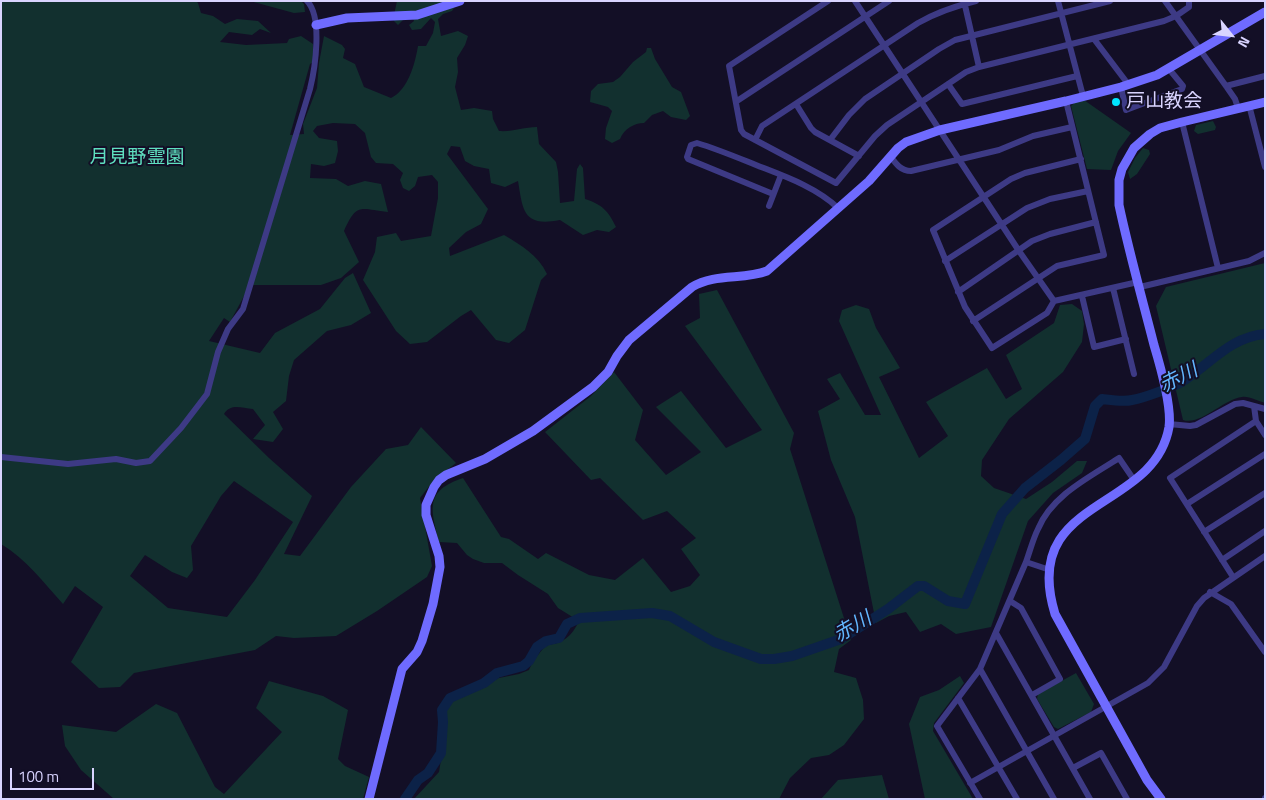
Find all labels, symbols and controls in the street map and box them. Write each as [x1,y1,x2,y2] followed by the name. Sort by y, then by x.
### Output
[1206,10,1256,60] north arrow
[1233,33,1256,52] text: N
[1126,91,1202,113] place label: 戸山教会
[1110,96,1122,108] marker: 戸山教会
[90,147,184,169] park label: 月見野霊園
[1156,359,1202,399] water label: 赤川
[830,608,876,648] water label: 赤川
[12,758,96,790] scale bar
[18,765,59,788] text: 100 m

